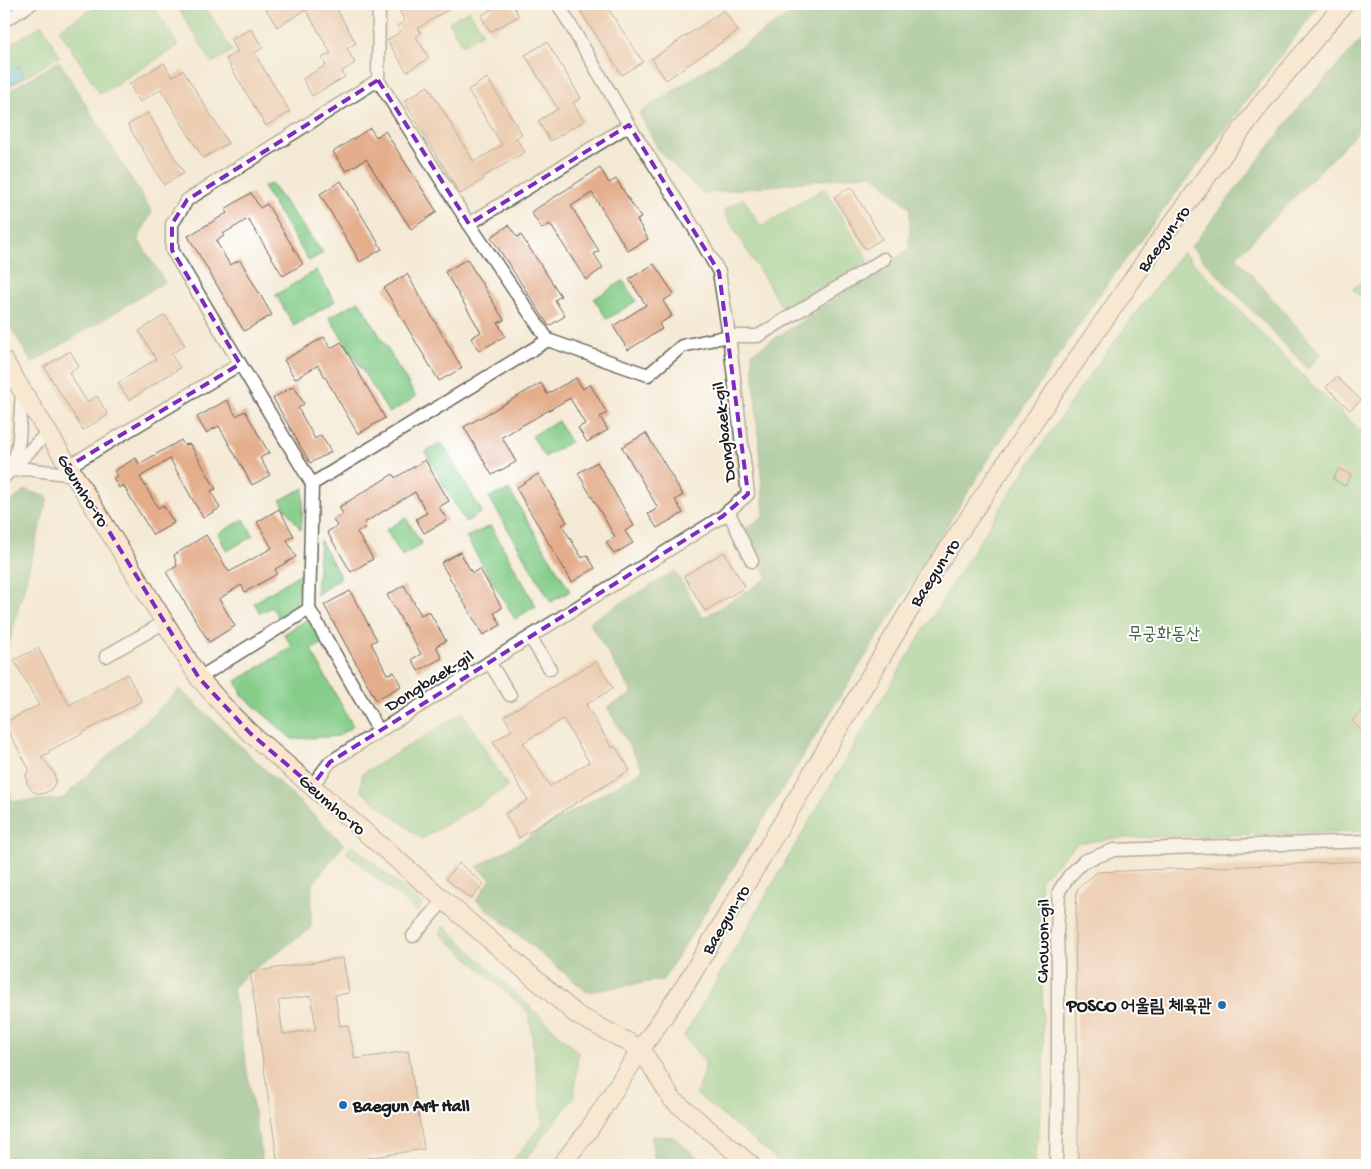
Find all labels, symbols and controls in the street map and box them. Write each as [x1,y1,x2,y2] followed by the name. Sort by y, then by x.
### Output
[1133,202,1196,278] street label: Baegun-ro
[709,381,742,484] street label: Dongbaek-gil
[51,451,113,532] street label: Geumho-ro
[906,535,966,612] street label: Baegun-ro
[1128,625,1201,646] park label: 무궁화동산
[381,647,479,718] street label: Dongbaek-gil
[293,771,369,841] street label: Geumho-ro
[698,882,756,960] street label: Baegun-ro
[1033,899,1056,983] street label: Chowon-gil
[1066,997,1213,1018] place label: POSCO 어울림 체육관
[1216,999,1228,1011] marker: POSCO 어울림 체육관
[352,1097,470,1118] place label: Baegun Art Hall
[337,1099,349,1111] marker: Baegun Art Hall

